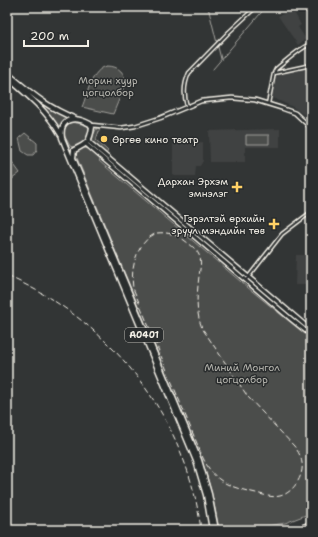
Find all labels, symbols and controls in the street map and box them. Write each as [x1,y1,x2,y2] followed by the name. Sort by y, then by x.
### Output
[24,22,88,48] scale bar
[30,28,69,44] text: 200 m
[78,74,138,99] park label: Морин хуур цогцолбор
[112,133,199,146] place label: Өргөө кино театр
[99,134,109,144] marker: Өргөө кино театр
[158,175,229,200] place label: Дархан Эрхэм эмнэлэг
[231,181,243,193] marker: Дархан Эрхэм эмнэлэг
[171,212,265,237] place label: Гэрэлтэй өрхийн эрүүл мэндийн төв
[268,218,280,230] marker: Гэрэлтэй өрхийн эрүүл мэндийн төв
[125,328,163,342] road number: A0401
[204,361,280,386] park label: Миний Монгол цогцолбор

